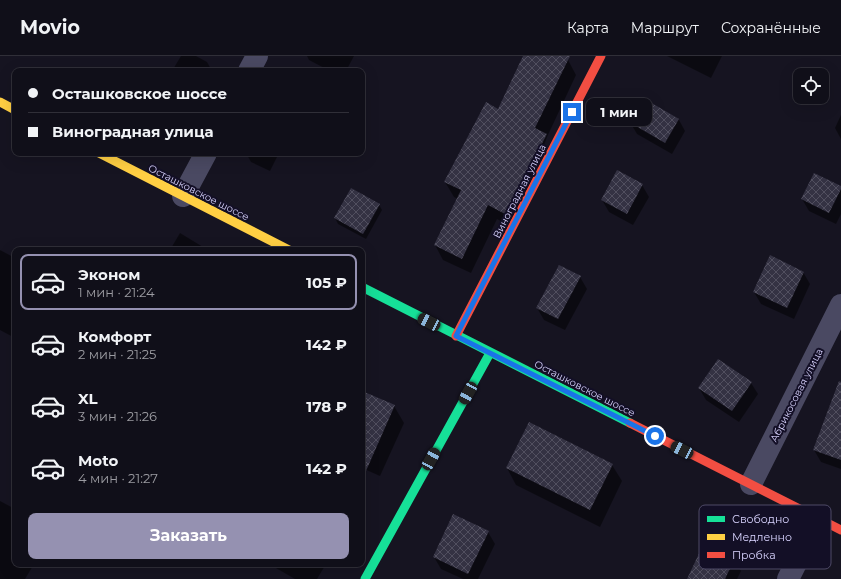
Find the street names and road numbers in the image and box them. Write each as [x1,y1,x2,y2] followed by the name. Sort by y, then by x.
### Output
[490,142,549,240] street label: Виноградная улица
[146,161,251,224] street label: Осташковское шоссе
[767,346,826,444] street label: Абрикосовая улица
[532,357,637,420] street label: Осташковское шоссе

